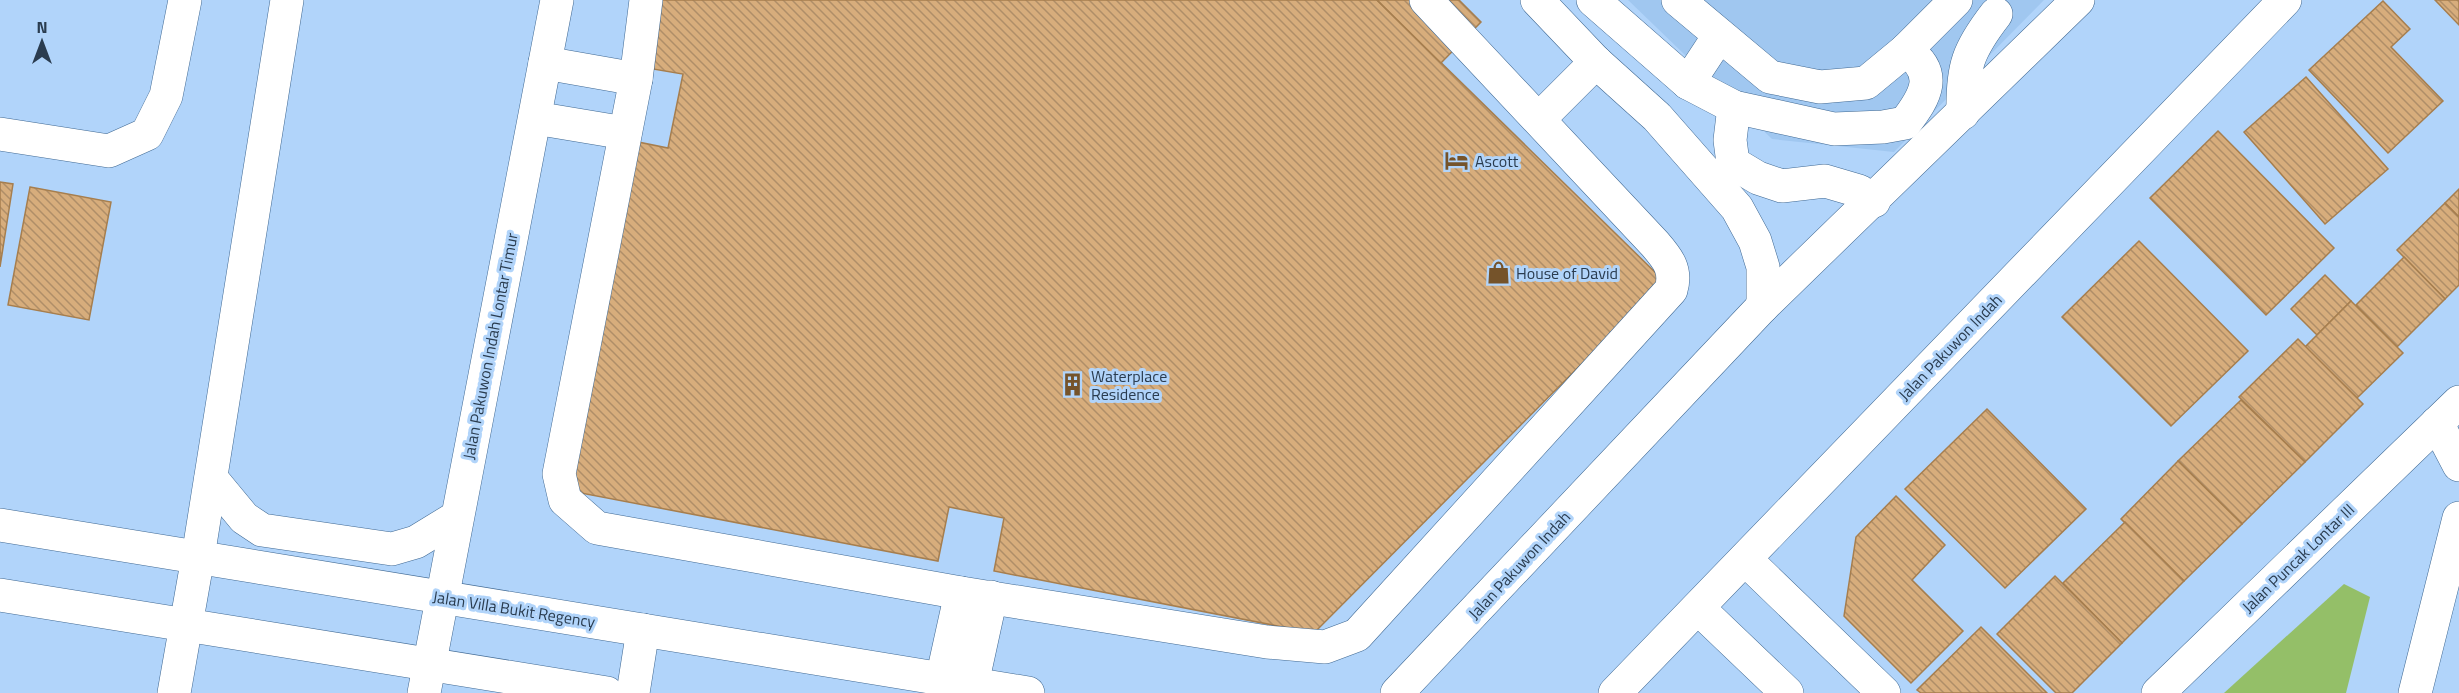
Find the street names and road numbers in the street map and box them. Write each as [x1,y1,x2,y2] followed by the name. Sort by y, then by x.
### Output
[456,230,524,461] street label: Jalan Pakuwon Indah Lontar Timur
[1893,288,2007,406] street label: Jalan Pakuwon Indah
[2236,498,2360,618] street label: Jalan Puncak Lontar III
[1462,506,1576,624] street label: Jalan Pakuwon Indah
[431,584,597,634] street label: Jalan Villa Bukit Regency

